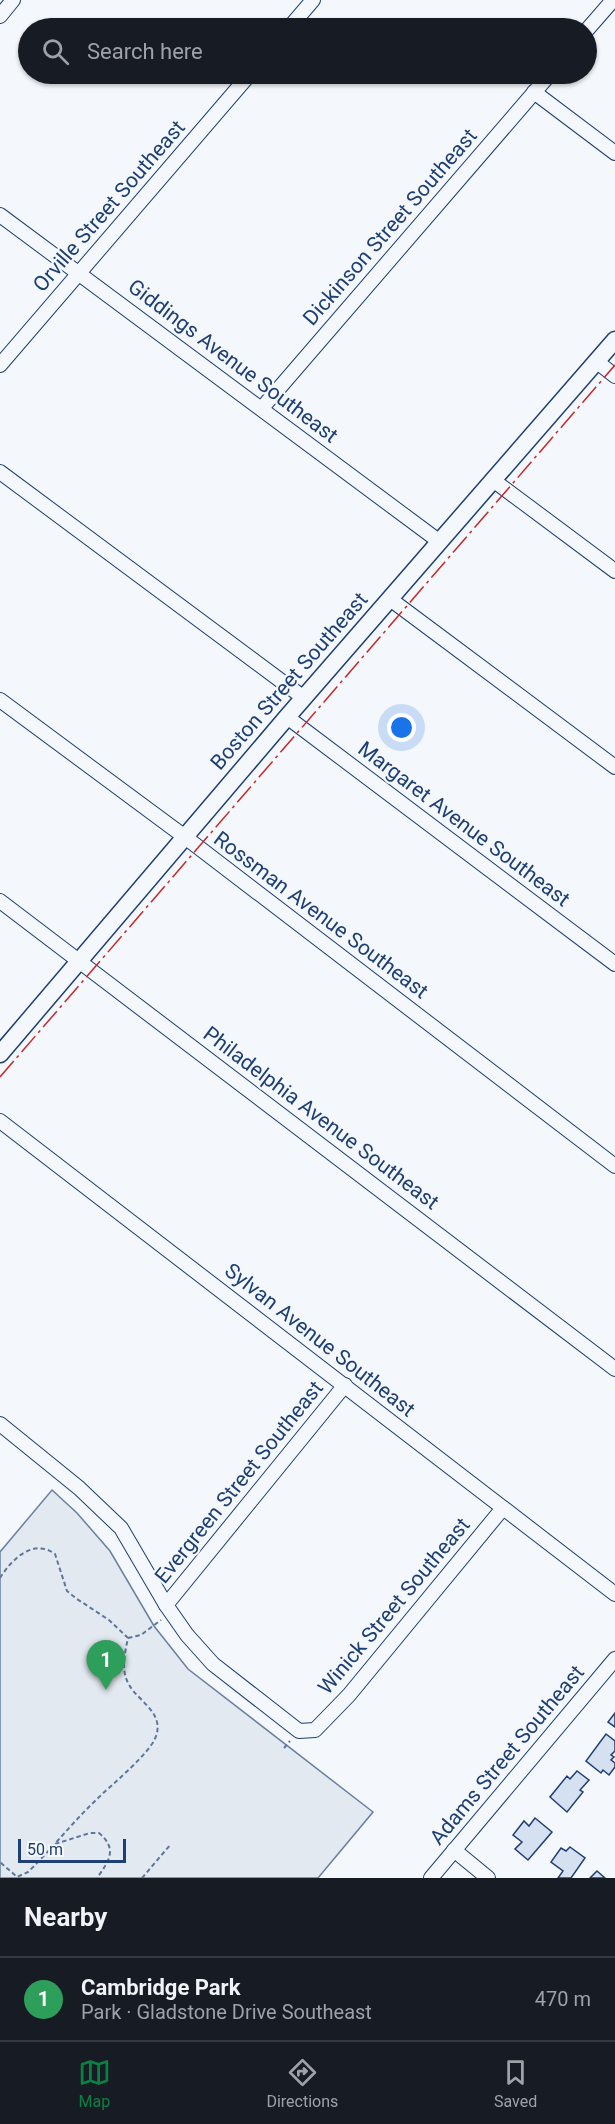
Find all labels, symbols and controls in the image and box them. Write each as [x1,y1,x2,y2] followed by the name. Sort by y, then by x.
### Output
[18,18,597,84] search box
[39,35,72,68] icon: search
[87,39,203,64] text: Search here
[28,115,190,296] street label: Orville Street Southeast
[298,124,482,330] street label: Dickinson Street Southeast
[123,274,343,448] street label: Giddings Avenue Southeast
[206,587,372,774] street label: Boston Street Southeast
[387,713,416,742] your location
[353,737,575,911] street label: Margaret Avenue Southeast
[209,827,433,1003] street label: Rossman Avenue Southeast
[199,1022,443,1214] street label: Philadelphia Avenue Southeast
[220,1258,420,1422] street label: Sylvan Avenue Southeast
[150,1376,328,1588] street label: Evergreen Street Southeast
[313,1513,475,1699] street label: Winick Street Southeast
[86,1640,126,1690] pin: 1
[425,1660,589,1850] street label: Adams Street Southeast
[18,1836,126,1864] scale bar
[27,1840,63,1859] text: 50 m
[24,1902,107,1932] text: Nearby
[81,1975,240,2000] text: Cambridge Park
[38,1987,49,2011] text: 1
[535,1987,591,2011] text: 470 m
[81,2000,372,2024] text: Park · Gladstone Drive Southeast
[78,2056,111,2111] tab: Map
[266,2056,338,2111] tab: Directions
[494,2056,537,2111] tab: Saved

